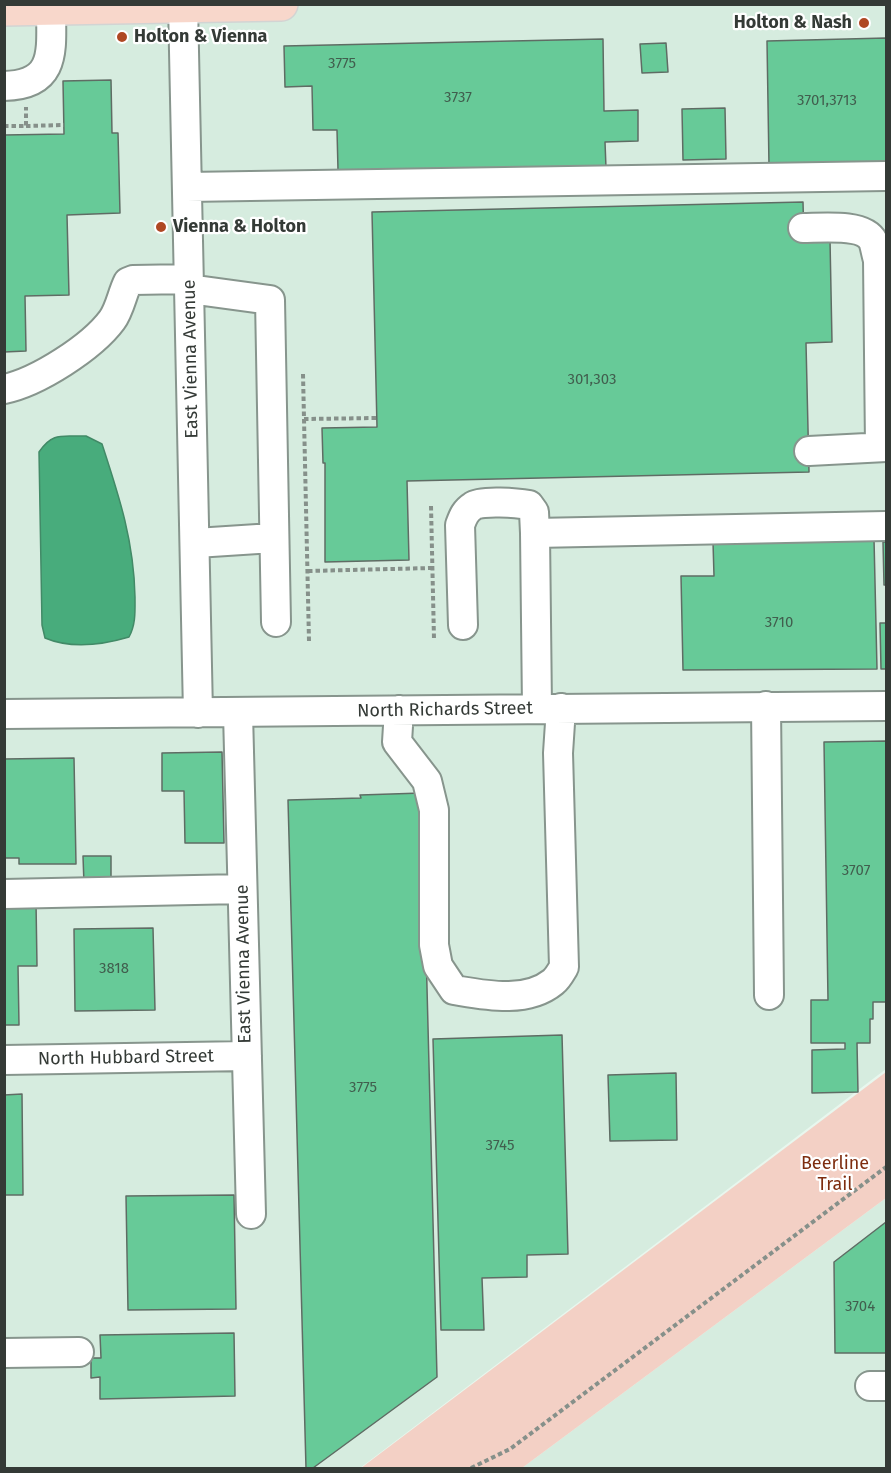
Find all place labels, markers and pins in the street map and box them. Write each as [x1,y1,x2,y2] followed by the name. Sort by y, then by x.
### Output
[734,12,852,34] place label: Holton & Nash
[857,16,871,30] marker: Holton & Nash
[134,26,267,48] place label: Holton & Vienna
[115,30,129,44] marker: Holton & Vienna
[173,216,306,238] place label: Vienna & Holton
[154,220,168,234] marker: Vienna & Holton

